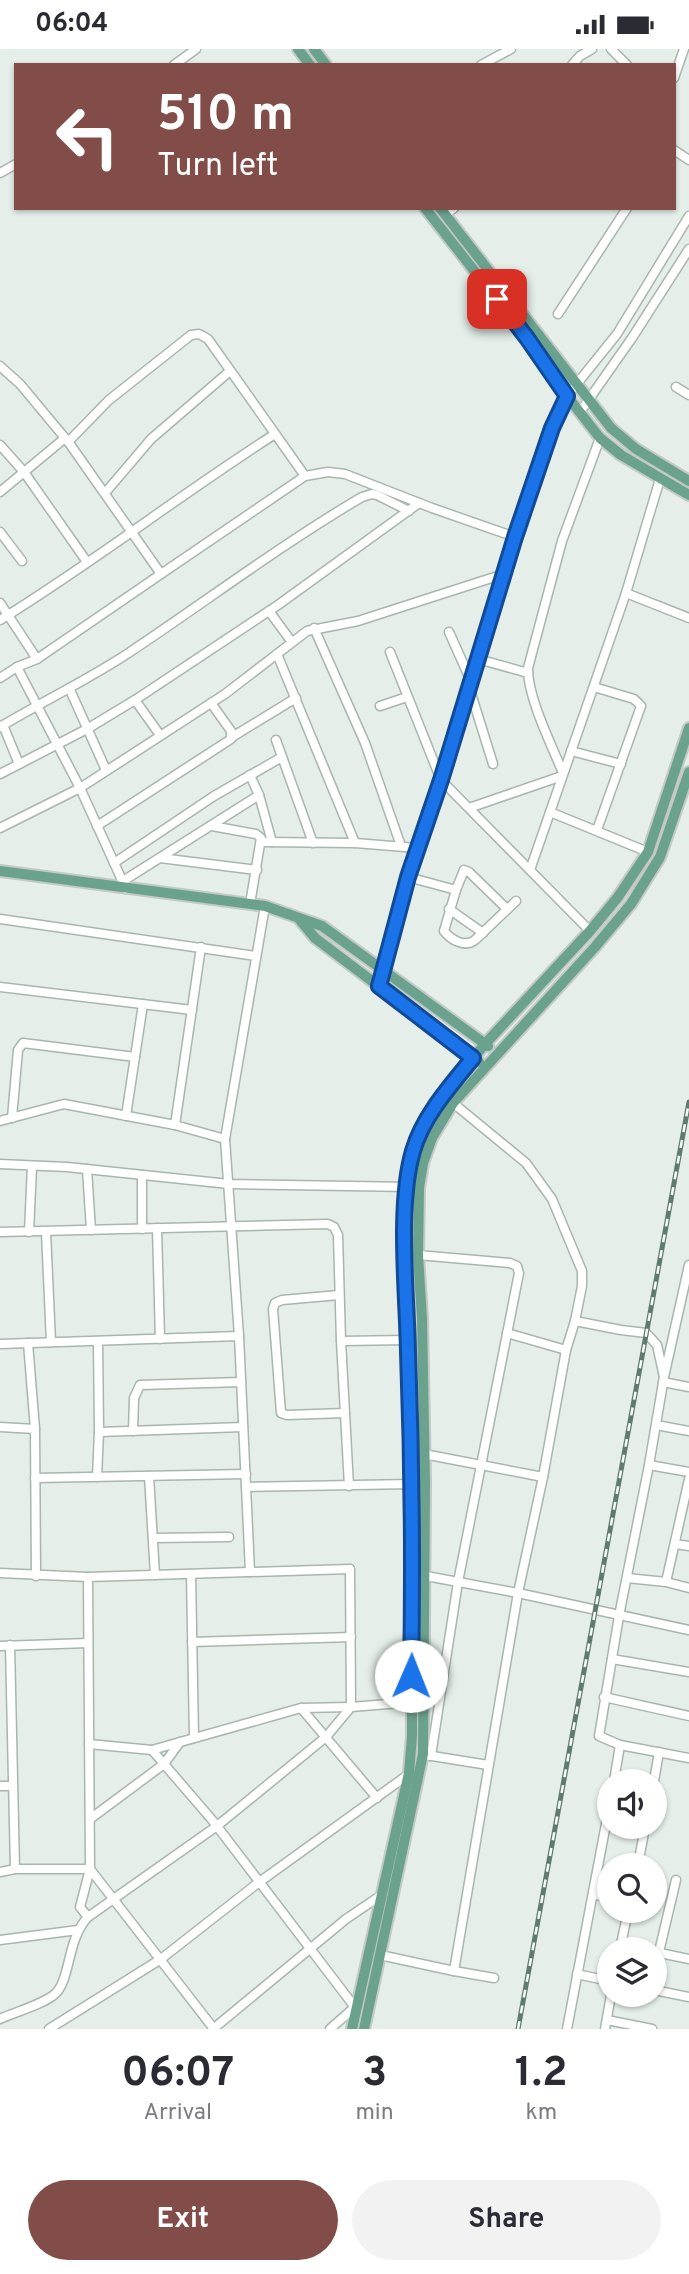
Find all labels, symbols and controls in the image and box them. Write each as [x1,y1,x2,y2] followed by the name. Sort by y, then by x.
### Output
[35,8,108,41] text: 06:04
[157,86,294,148] text: 510 m
[42,91,133,182] icon: left
[157,147,278,187] text: Turn left
[467,269,527,329] pin
[478,280,516,318] icon: arrive
[374,1639,448,1713] position arrow
[597,1769,667,2007] map controls
[597,1769,667,1839] button: sound
[597,1853,667,1923] button: search
[597,1937,667,2007] button: layers
[121,2048,234,2101] text: 06:07
[362,2048,387,2101] text: 3
[515,2048,568,2101] text: 1.2
[143,2099,212,2128] text: Arrival
[355,2099,394,2128] text: min
[525,2099,557,2128] text: km
[28,2180,338,2260] button: Exit
[352,2180,661,2260] button: Share

